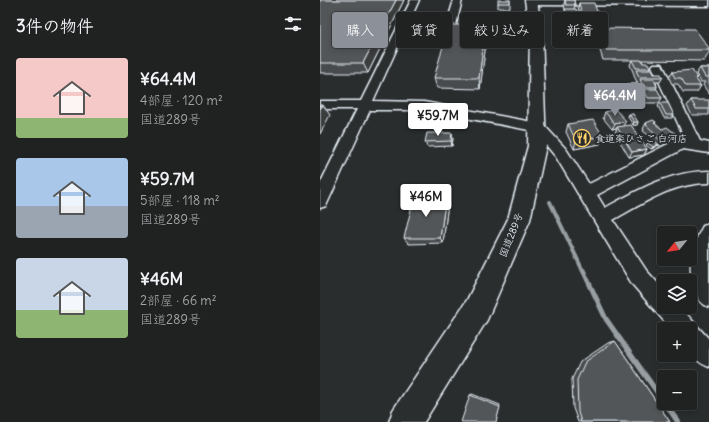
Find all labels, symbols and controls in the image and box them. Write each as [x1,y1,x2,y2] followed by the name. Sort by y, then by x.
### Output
[332,12,388,48] chip: 購入
[396,12,452,48] chip: 賃貸
[460,12,544,48] chip: 絞り込み
[552,12,608,48] chip: 新着
[282,13,304,35] icon: filters
[16,15,94,37] text: 3件の物件
[140,68,196,90] text: ¥64.4M
[48,74,96,122] icon: home
[582,83,648,117] pin: ¥64.4M
[593,87,637,104] text: ¥64.4M
[140,92,223,109] text: 4部屋 · 120 m²
[405,103,471,137] pin: ¥59.7M
[417,107,459,124] text: ¥59.7M
[140,111,201,128] text: 国道289号
[572,128,592,148] restaurant icon: 食道楽ひさご 白河店
[595,132,687,145] place label: 食道楽ひさご 白河店
[140,168,195,190] text: ¥59.7M
[48,174,96,222] icon: home
[402,184,450,218] pin: ¥46M
[409,188,443,205] text: ¥46M
[140,192,220,209] text: 5部屋 · 118 m²
[140,211,201,228] text: 国道289号
[496,211,526,259] street label: 国道289号
[657,226,697,266] north arrow
[657,226,697,410] map controls
[140,268,183,290] text: ¥46M
[48,274,96,322] icon: home
[657,274,697,314] button: layers
[140,292,217,309] text: 2部屋 · 66 m²
[140,311,201,328] text: 国道289号
[657,322,697,362] button: +
[657,370,697,410] button: −

